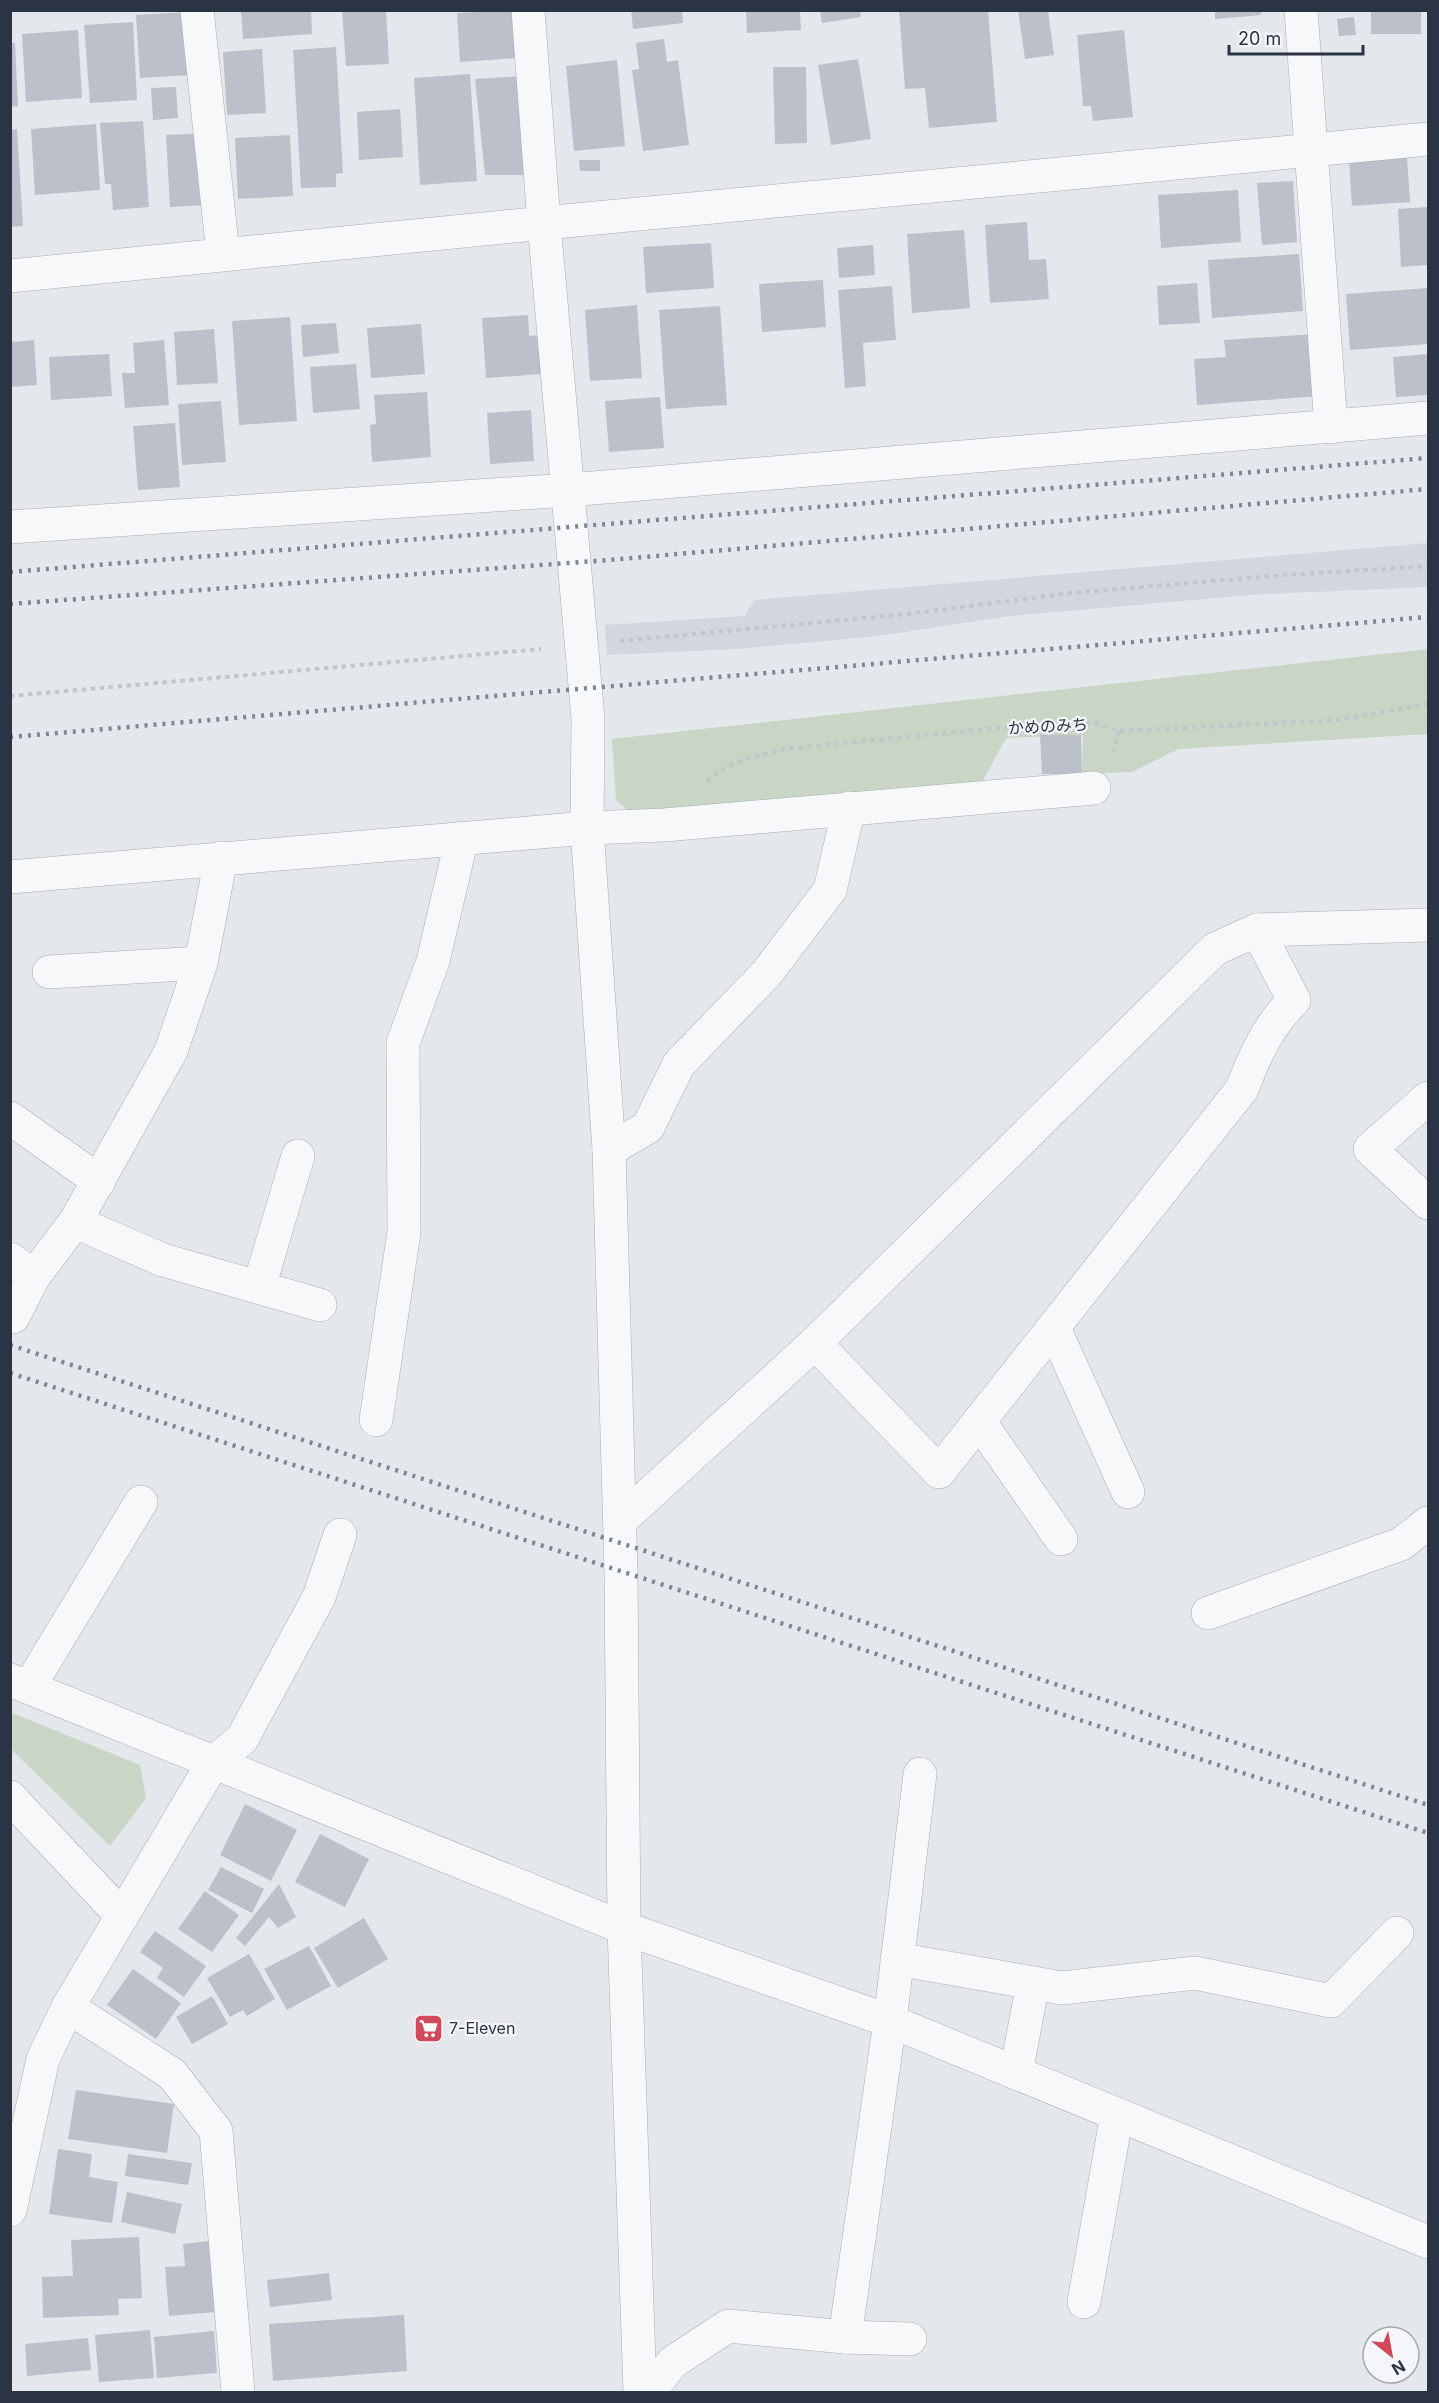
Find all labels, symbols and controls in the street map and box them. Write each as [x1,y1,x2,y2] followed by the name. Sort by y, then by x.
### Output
[1229,18,1362,56] scale bar
[1238,28,1281,49] text: 20 m
[1008,714,1088,738] street label: かめのみち
[412,2012,444,2044] supermarket icon: 7-Eleven
[449,2018,515,2038] place label: 7-Eleven
[1361,2325,1421,2385] north arrow
[1388,2356,1409,2380] text: N

